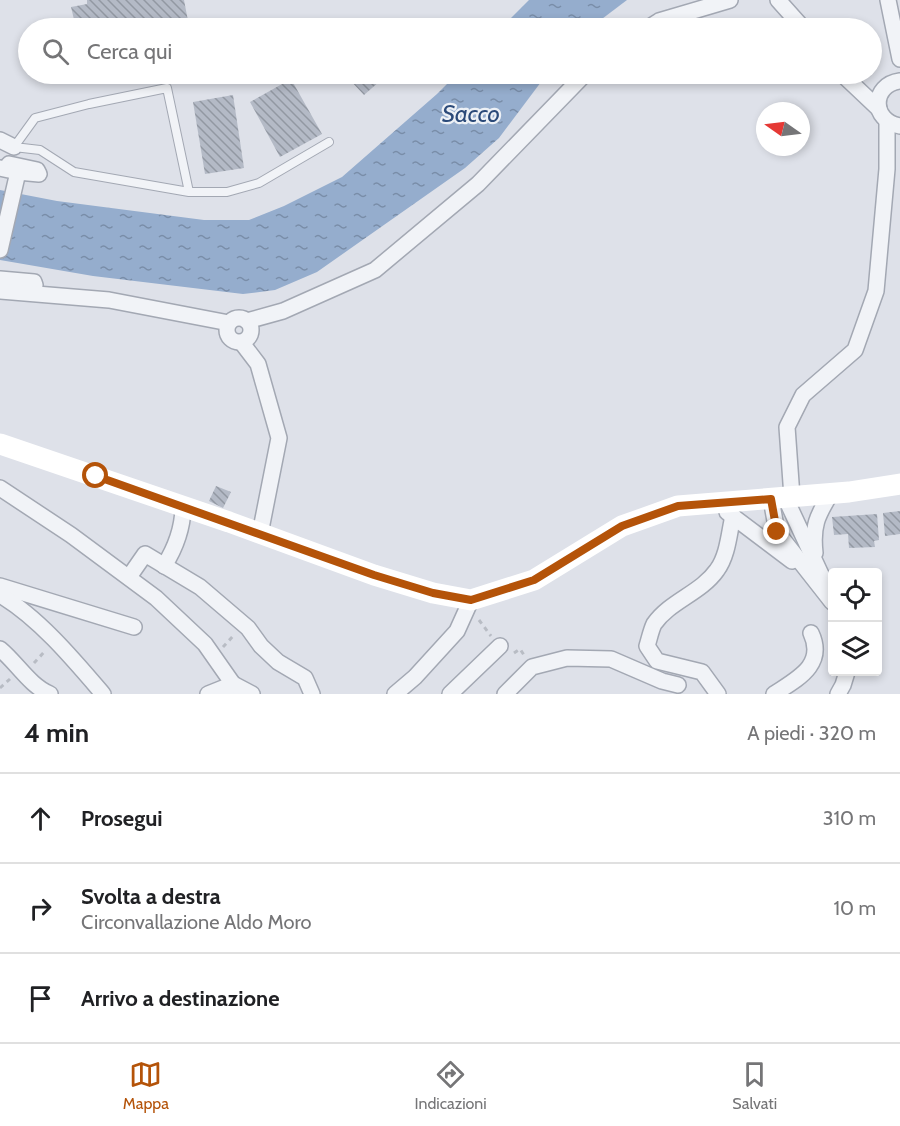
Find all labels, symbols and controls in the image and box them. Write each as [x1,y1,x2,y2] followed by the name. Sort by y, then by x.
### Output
[18,18,882,84] search box
[39,35,72,68] icon: search
[87,38,172,65] text: Cerca qui
[442,99,500,128] water label: Sacco
[756,102,810,156] north arrow
[82,462,108,488] route start
[763,518,789,544] route end
[828,568,882,676] map controls
[828,568,882,622] button: locate
[828,622,882,676] button: layers
[24,717,89,749] text: 4 min
[747,721,876,745] text: A piedi · 320 m
[24,802,57,835] icon: ahead
[81,805,163,832] text: Prosegui
[823,806,876,830] text: 310 m
[81,883,221,910] text: Svolta a destra
[24,892,57,925] icon: right
[833,896,876,920] text: 10 m
[81,910,312,934] text: Circonvallazione Aldo Moro
[24,982,57,1015] icon: arrive
[81,985,279,1012] text: Arrivo a destinazione
[123,1058,169,1113] tab: Mappa
[415,1058,487,1113] tab: Indicazioni
[732,1058,777,1113] tab: Salvati

